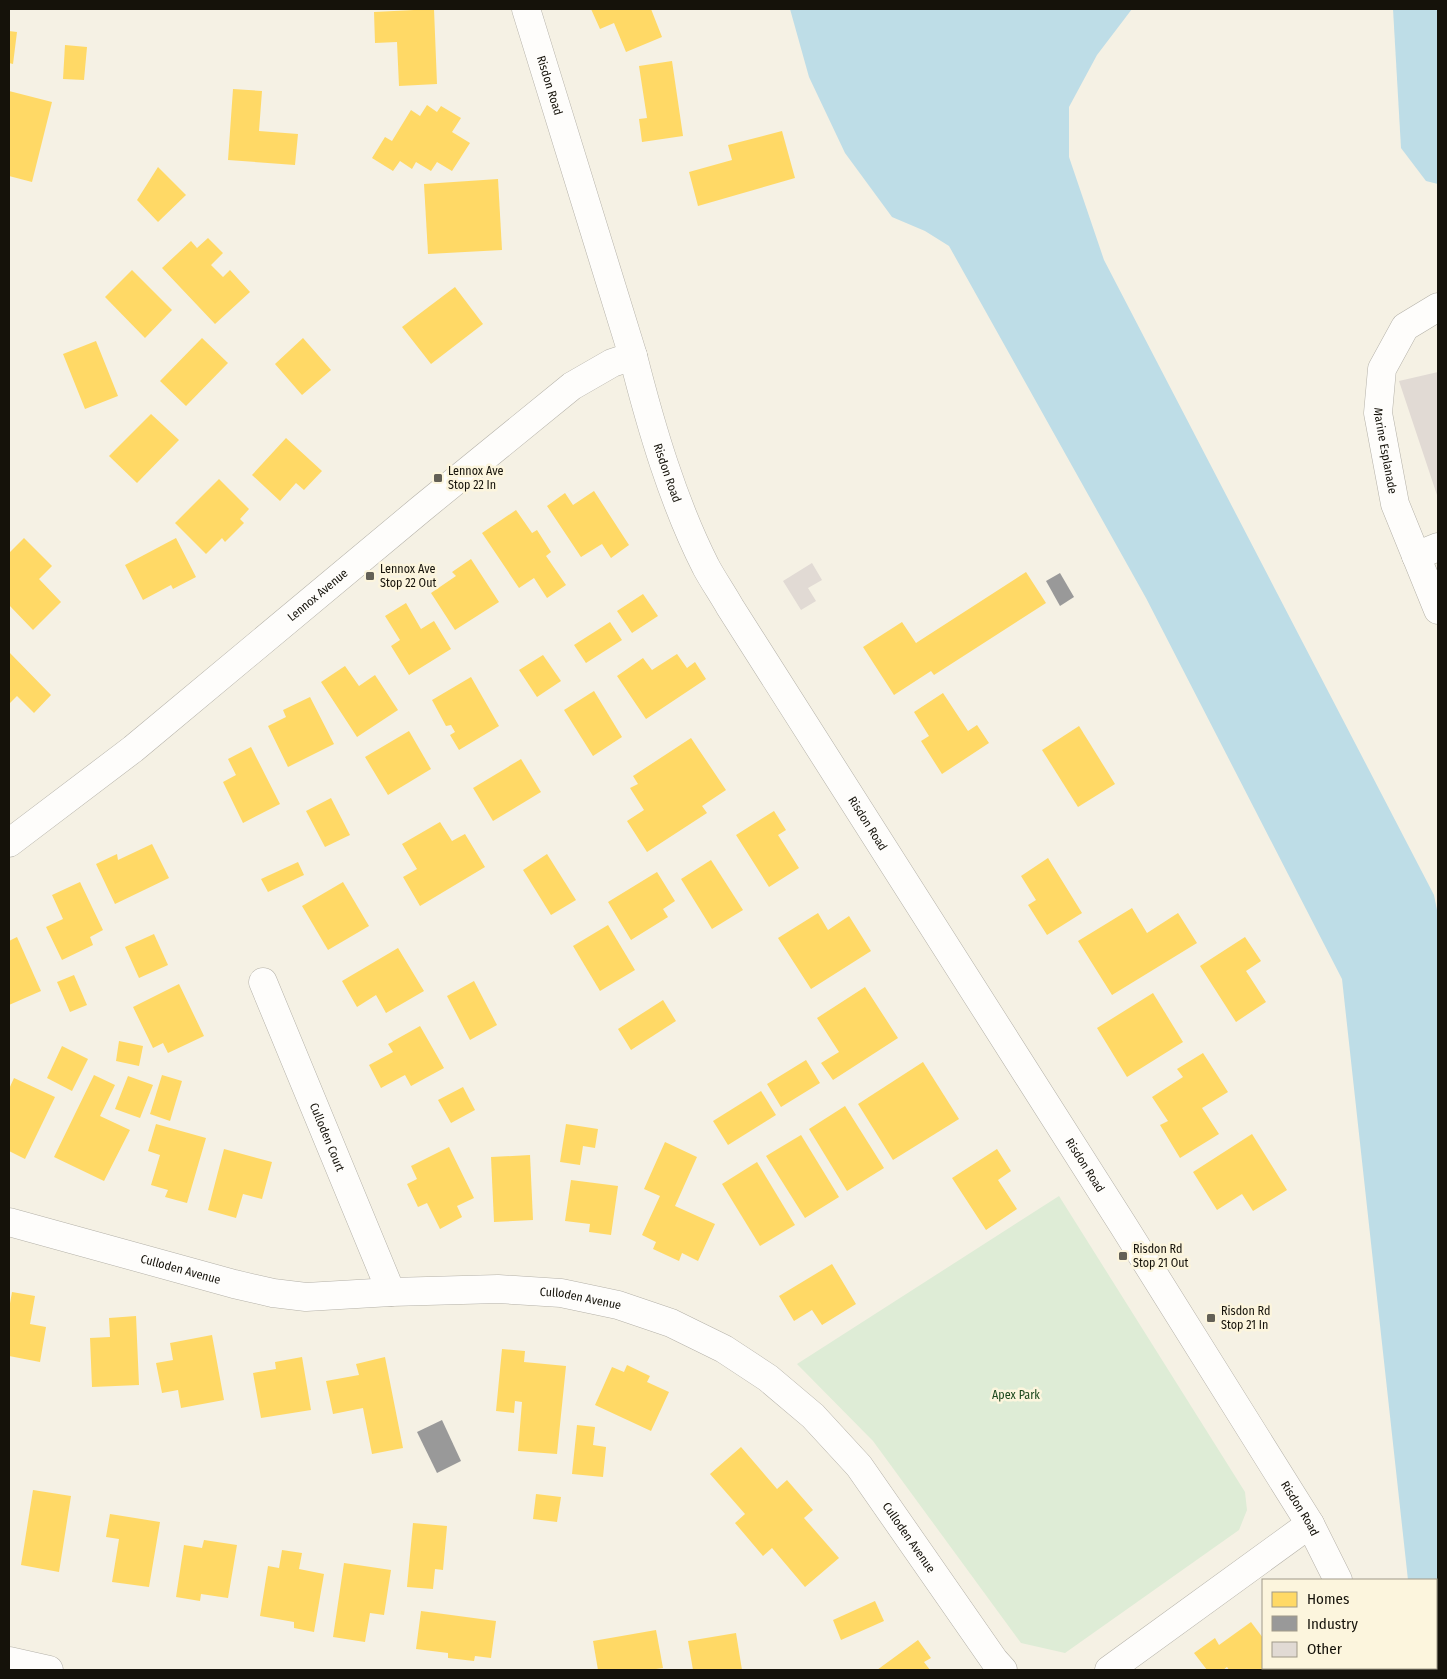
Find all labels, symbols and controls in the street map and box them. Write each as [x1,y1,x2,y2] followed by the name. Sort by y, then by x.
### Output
[534,54,565,117] street label: Risdon Road
[1371,407,1400,495] street label: Marine Esplanade
[651,442,684,504] street label: Risdon Road
[448,464,504,492] place label: Lennox Ave Stop 22 In
[432,472,444,484] marker: Lennox Ave Stop 22 In
[380,562,436,590] place label: Lennox Ave Stop 22 Out
[285,566,351,624] street label: Lennox Avenue
[364,570,376,582] marker: Lennox Ave Stop 22 Out
[845,794,890,853] street label: Risdon Road
[307,1101,348,1174] street label: Culloden Court
[1063,1135,1107,1195] street label: Risdon Road
[1133,1242,1189,1270] place label: Risdon Rd Stop 21 Out
[1117,1250,1129,1262] marker: Risdon Rd Stop 21 Out
[139,1252,222,1287] street label: Culloden Avenue
[539,1285,623,1313] street label: Culloden Avenue
[1221,1304,1270,1332] place label: Risdon Rd Stop 21 In
[1205,1312,1217,1324] marker: Risdon Rd Stop 21 In
[992,1388,1040,1402] park label: Apex Park
[1278,1479,1322,1538] street label: Risdon Road
[880,1500,938,1575] street label: Culloden Avenue
[1262,1579,1437,1669] legend
[1307,1590,1349,1608] text: Homes
[1307,1615,1358,1633] text: Industry
[1307,1640,1343,1658] text: Other

